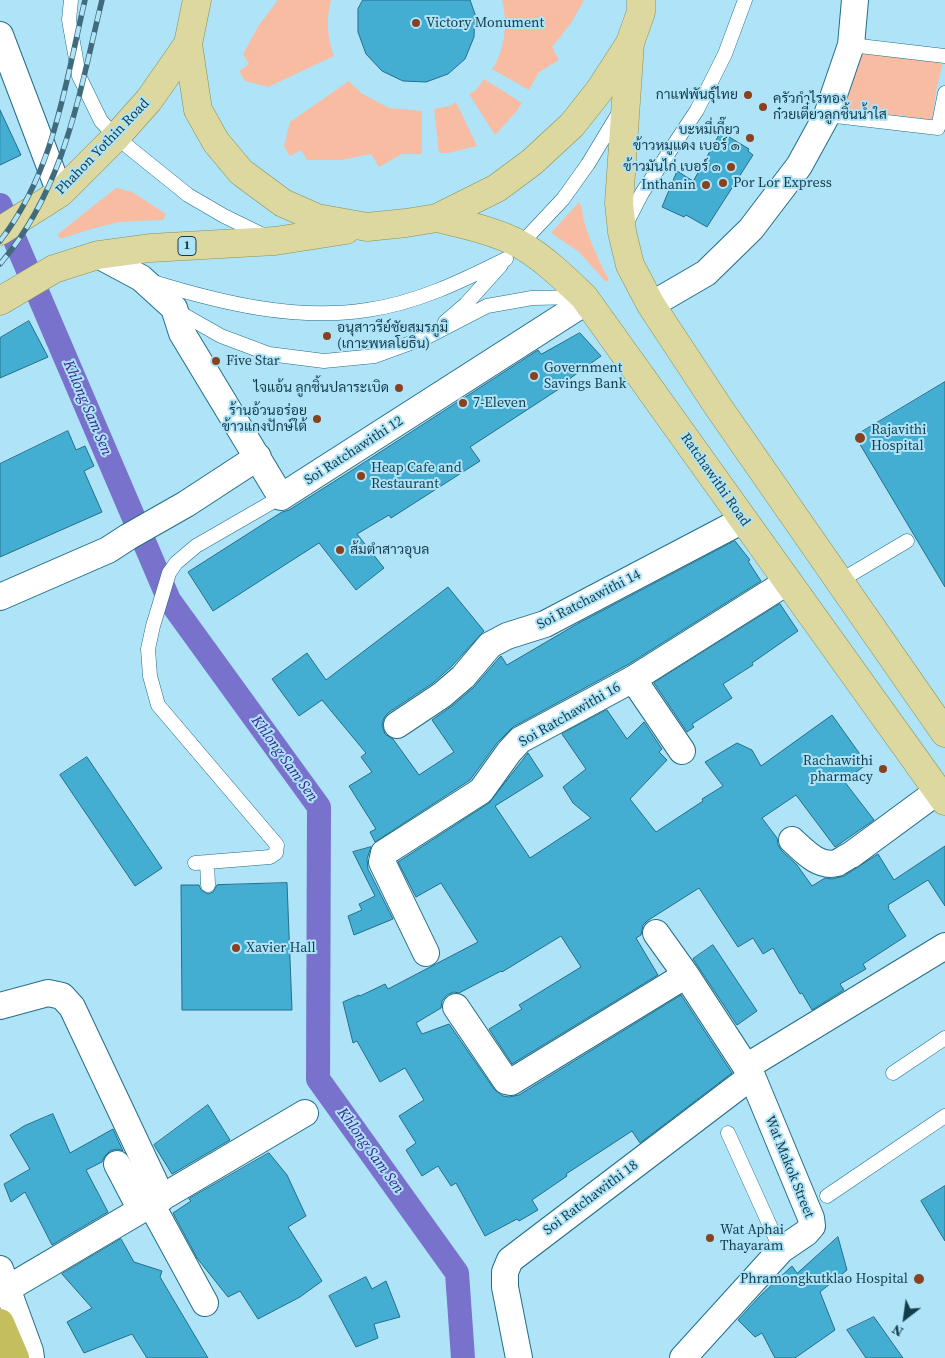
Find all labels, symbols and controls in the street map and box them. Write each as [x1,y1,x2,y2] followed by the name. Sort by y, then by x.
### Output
[426,15,544,31] place label: Victory Monument
[410,17,422,29] marker: Victory Monument
[656,87,738,103] place label: กาแฟพันธุ์ไทย
[742,89,754,101] marker: กาแฟพันธุ์ไทย
[773,91,887,124] place label: ครัวกำไรทอง ก๋วยเตี๋ยวลูกชิ้นน้ำใส
[53,95,153,199] street label: Phahon Yothin Road
[757,101,769,113] marker: ครัวกำไรทอง ก๋วยเตี๋ยวลูกชิ้นน้ำใส
[633,122,740,154] place label: บะหมี่เกี๊ยว ข้าวหมูแดง เบอร์ ๑
[744,132,756,144] marker: บะหมี่เกี๊ยว ข้าวหมูแดง เบอร์ ๑
[623,159,721,175] place label: ข้าวมันไก่ เบอร์ ๑
[725,161,737,173] marker: ข้าวมันไก่ เบอร์ ๑
[733,175,832,191] place label: Por Lor Express
[641,177,696,193] place label: Inthanin
[717,177,729,189] marker: Por Lor Express
[700,179,712,191] marker: Inthanin
[178,237,196,256] road number: 1
[337,320,448,352] place label: อนุสาวรีย์ชัยสมรภูมิ (เกาะพหลโยธิน)
[321,330,333,342] marker: อนุสาวรีย์ชัยสมรภูมิ (เกาะพหลโยธิน)
[226,353,280,369] place label: Five Star
[210,355,222,367] marker: Five Star
[59,358,115,458] water label: Khlong Sam Sen
[544,360,626,392] place label: Government Savings Bank
[528,370,540,382] marker: Government Savings Bank
[254,380,389,396] place label: ไจแอ้น ลูกชิ้นปลาระเบิด
[393,382,405,394] marker: ไจแอ้น ลูกชิ้นปลาระเบิด
[473,395,526,411] place label: 7-Eleven
[457,397,469,409] marker: 7-Eleven
[222,403,307,436] place label: ร้านอ้วนอร่อย ข้าวแกงปักษ์ใต้
[302,413,406,489] street label: Soi Ratchawithi 12
[311,413,323,425] marker: ร้านอ้วนอร่อย ข้าวแกงปักษ์ใต้
[871,422,926,454] place label: Rajavithi Hospital
[677,430,753,530] street label: Ratchawithi Road
[853,431,867,445] marker: Rajavithi Hospital
[371,460,462,492] place label: Heap Cafe and Restaurant
[355,470,367,482] marker: Heap Cafe and Restaurant
[350,542,429,558] place label: ส้มตำสาวอุบล
[334,544,346,556] marker: ส้มตำสาวอุบล
[534,567,644,633] street label: Soi Ratchawithi 14
[516,679,624,751] street label: Soi Ratchawithi 16
[247,713,321,805] water label: Khlong Sam Sen
[803,753,873,786] place label: Rachawithi pharmacy
[877,763,889,775] marker: Rachawithi pharmacy
[246,940,316,956] place label: Xavier Hall
[230,942,242,954] marker: Xavier Hall
[333,1105,407,1197] water label: Khlong Sam Sen
[761,1113,817,1221] street label: Wat Makok Street
[540,1157,642,1239] street label: Soi Ratchawithi 18
[720,1222,784,1254] place label: Wat Aphai Thayaram
[704,1232,716,1244] marker: Wat Aphai Thayaram
[740,1271,908,1287] place label: Phramongkutklao Hospital
[912,1272,926,1286] marker: Phramongkutklao Hospital
[880,1293,930,1343] north arrow
[888,1320,907,1342] text: N

